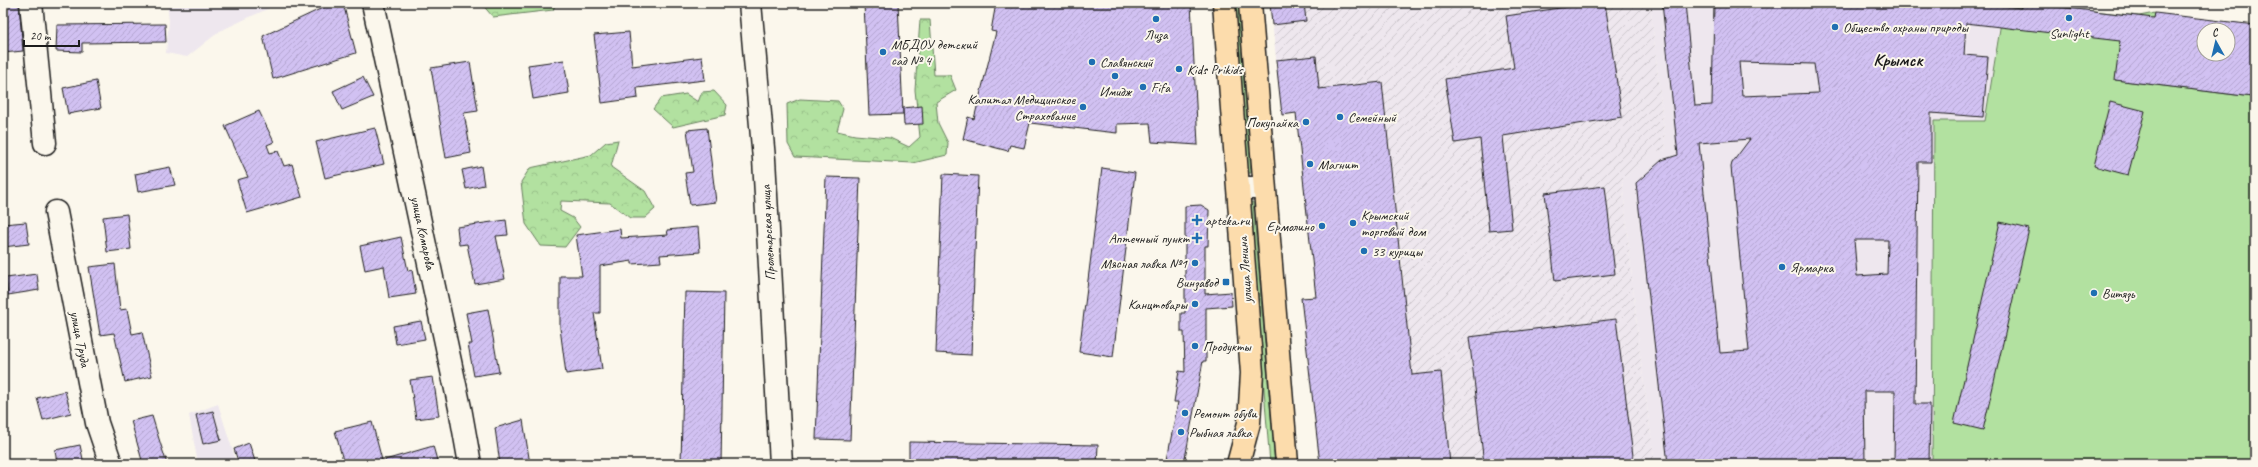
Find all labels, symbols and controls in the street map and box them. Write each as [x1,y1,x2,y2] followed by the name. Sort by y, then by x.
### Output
[2064,13,2074,23] marker: Sunlight
[1151,14,1161,24] marker: Лиза
[1843,19,1969,36] place label: Общество охраны природы
[24,22,79,48] scale bar
[1830,22,1840,32] marker: Общество охраны природы
[2196,22,2236,62] north arrow
[2049,25,2090,42] place label: Sunlight
[2211,25,2220,39] text: С
[1144,26,1169,43] place label: Лиза
[30,28,52,44] text: 20 m
[891,36,978,69] place label: МБДОУ детский сад № 4
[878,47,888,57] marker: МБДОУ детский сад № 4
[1873,49,1924,71] district label: Крымск
[1100,54,1154,71] place label: Славянский
[1087,57,1097,67] marker: Славянский
[1187,61,1244,78] place label: Kids Prikids
[1174,64,1184,74] marker: Kids Prikids
[1110,71,1120,81] marker: Имидж
[1151,79,1171,96] place label: Fifa
[1138,82,1148,92] marker: Fifa
[1099,83,1133,100] place label: Имидж
[968,91,1076,124] place label: Капитал Медицинское Страхование
[1078,102,1088,112] marker: Капитал Медицинское Страхование
[1348,109,1397,126] place label: Семейный
[1335,112,1345,122] marker: Семейный
[1246,114,1299,131] place label: Покупайка
[1301,117,1311,127] marker: Покупайка
[1318,156,1359,173] place label: Магнит
[1305,159,1315,169] marker: Магнит
[757,183,779,281] street label: Пролетарская улица
[407,194,439,272] street label: улица Комарова
[1361,207,1427,240] place label: Крымский торговый дом
[1205,212,1250,229] place label: apteka.ru
[1192,215,1202,225] marker: apteka.ru
[1267,218,1315,235] place label: Ермолино
[1348,218,1358,228] marker: Крымский торговый дом
[1317,221,1327,231] marker: Ермолино
[1109,230,1190,247] place label: Аптечный пункт
[1192,233,1202,243] marker: Аптечный пункт
[1234,235,1256,305] street label: улица Ленина
[1372,243,1424,260] place label: 33 курицы
[1359,246,1369,256] marker: 33 курицы
[1101,255,1188,272] place label: Мясная лавка №1
[1190,258,1200,268] marker: Мясная лавка №1
[1790,259,1835,276] place label: Ярмарка
[1777,262,1787,272] marker: Ярмарка
[1176,274,1220,291] place label: Винзавод
[1221,277,1231,287] marker: Винзавод
[2102,285,2136,302] place label: Витязь
[2089,288,2099,298] marker: Витязь
[1128,296,1189,313] place label: Канцтовары
[1190,299,1200,309] marker: Канцтовары
[66,308,94,370] street label: улица Труда
[1203,338,1252,355] place label: Продукты
[1190,341,1200,351] marker: Продукты
[1193,405,1258,422] place label: Ремонт обуви
[1180,408,1190,418] marker: Ремонт обуви
[1189,424,1253,441] place label: Рыбная лавка
[1176,427,1186,437] marker: Рыбная лавка

